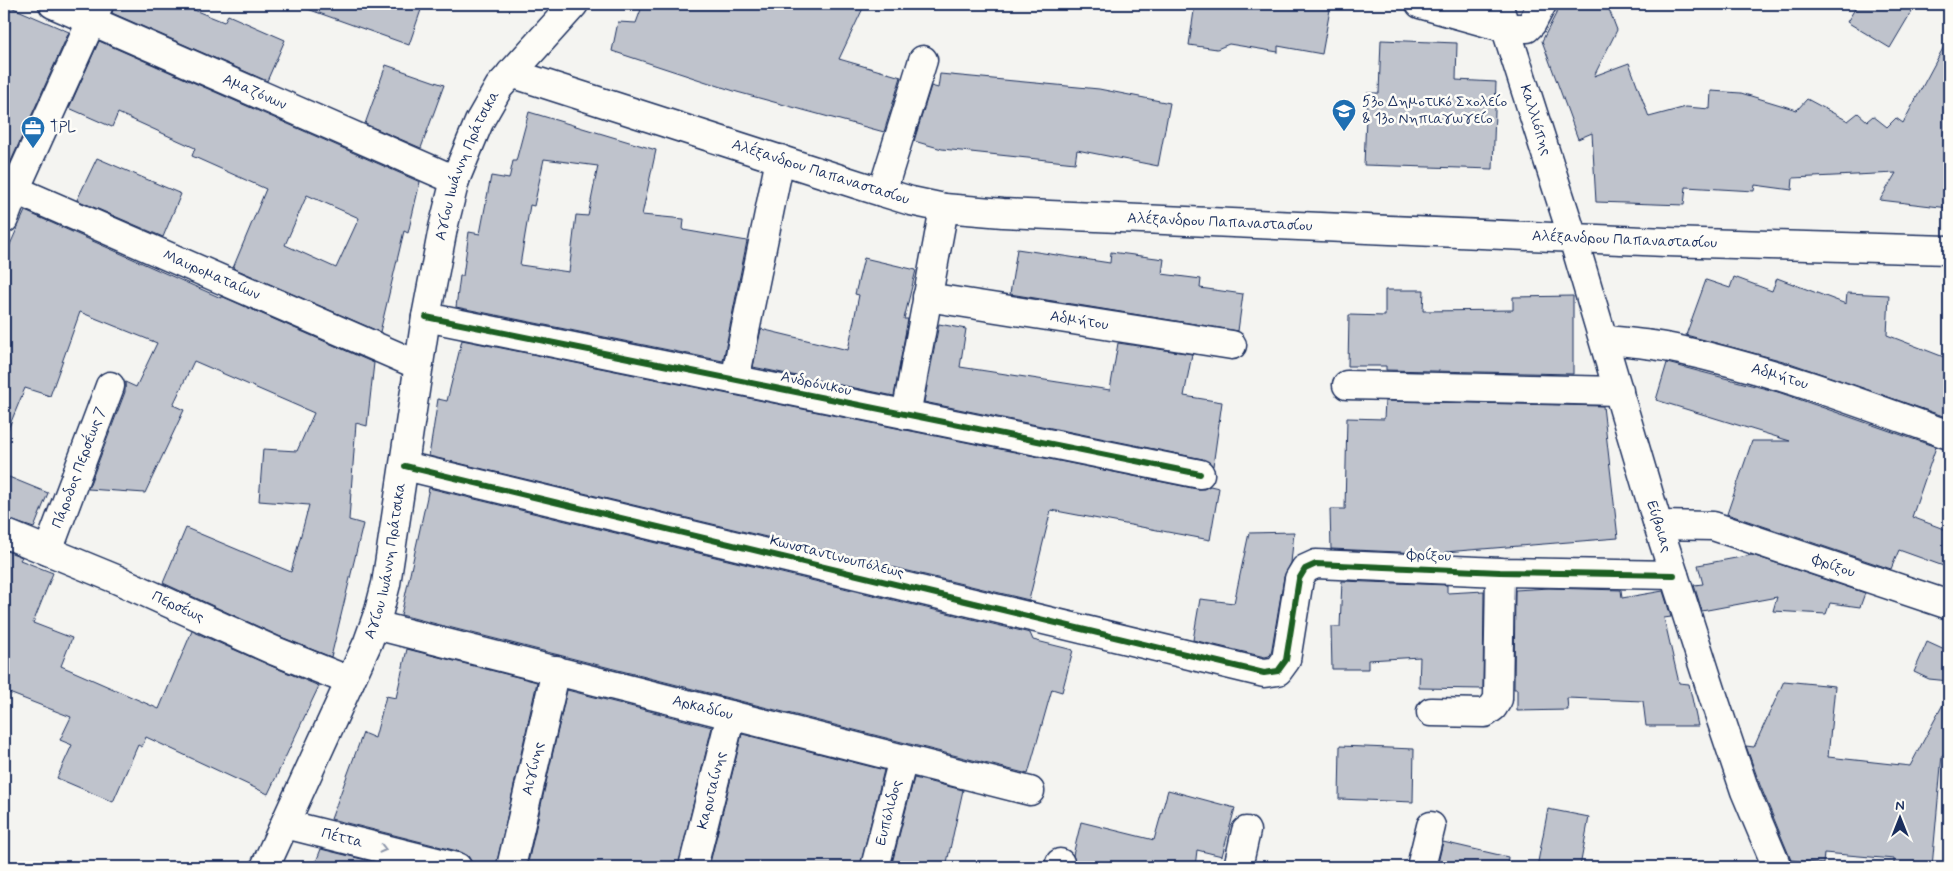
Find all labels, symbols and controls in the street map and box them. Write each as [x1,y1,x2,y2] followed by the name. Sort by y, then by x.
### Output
[219,69,290,115] street label: Αμαζόνων
[1515,82,1556,159] street label: Καλλιόπης
[431,87,505,242] street label: Αγίου Ιωάννη Πράτσικα
[1362,92,1507,129] place label: 53ο Δημοτικό Σχολείο & 13ο Νηπιαγωγείο
[1331,98,1357,132] school or university icon: 53ο Δημοτικό Σχολείο & 13ο Νηπιαγωγείο
[20,115,46,149] office icon: TPL
[50,118,76,138] place label: TPL
[729,135,912,210] street label: Αλέξανδρου Παπαναστασίου
[1127,208,1313,237] street label: Αλέξανδρου Παπαναστασίου
[1531,226,1718,253] street label: Αλέξανδρου Παπαναστασίου
[159,245,263,305] street label: Μαυροματαίων
[1049,306,1110,335] street label: Αδμήτου
[1749,358,1811,395] street label: Αδμήτου
[779,367,853,401] street label: Ανδρόνικου
[47,404,111,531] street label: Πάροδος Περσέως 7
[360,481,411,642] street label: Αγίου Ιωάννη Πράτσικα
[1641,498,1676,555] street label: Εύβοιας
[768,531,907,583] street label: Κωνσταντινουπόλεως
[1406,545,1452,567] street label: Φρίξου
[1808,549,1858,583] street label: Φρίξου
[148,586,208,628] street label: Περσέως
[670,691,735,725] street label: Αρκαδίου
[518,739,549,797] street label: Αιγίνης
[693,749,732,831] street label: Καρυταίνης
[871,777,907,848] street label: Ευπόλιδος
[1876,794,1926,844] north arrow
[1895,797,1905,815] text: N
[319,824,365,853] street label: Πέττα
[379,843,387,854] one-way arrow

